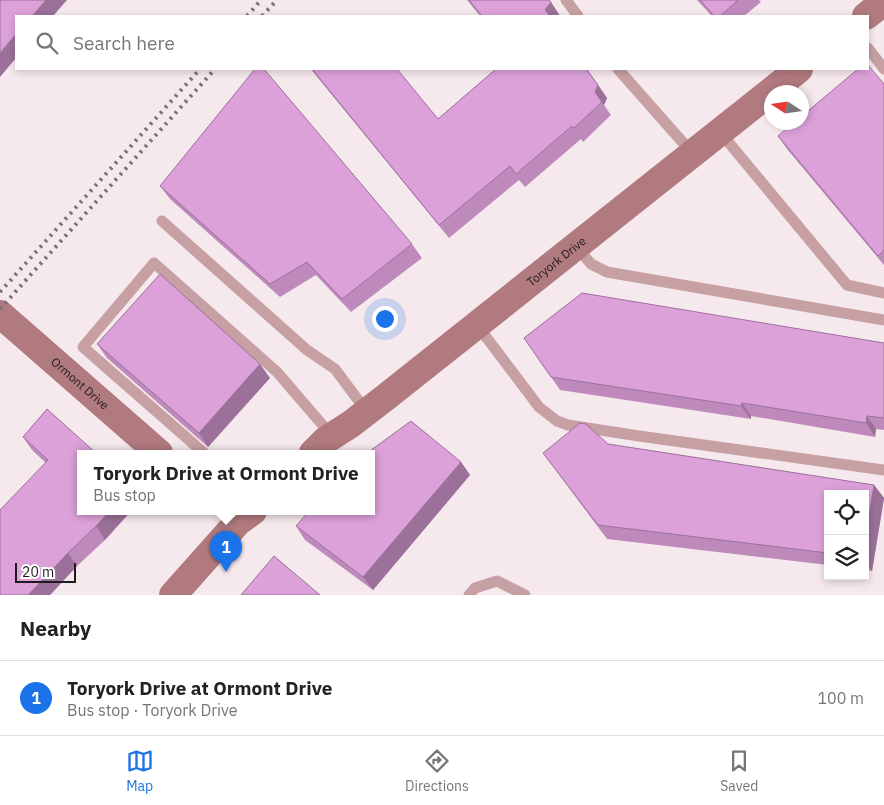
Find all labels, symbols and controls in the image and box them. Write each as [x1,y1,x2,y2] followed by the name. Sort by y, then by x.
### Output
[15,15,869,70] search box
[33,29,61,57] icon: search
[73,31,175,55] text: Search here
[764,85,809,130] north arrow
[524,233,589,289] street label: Toryork Drive
[372,306,398,332] your location
[48,354,112,413] street label: Ormont Drive
[77,450,375,515] popup
[93,461,359,485] text: Toryork Drive at Ormont Drive
[93,485,156,505] text: Bus stop
[824,490,869,580] map controls
[824,490,869,535] button: locate
[210,531,242,572] pin: 1
[824,535,869,580] button: layers
[15,560,76,583] scale bar
[22,563,54,581] text: 20 m
[20,614,91,642] text: Nearby
[67,676,332,700] text: Toryork Drive at Ormont Drive
[31,688,41,708] text: 1
[817,688,864,708] text: 100 m
[67,700,238,720] text: Bus stop · Toryork Drive
[126,747,154,795] tab: Map
[405,747,469,795] tab: Directions
[720,747,758,795] tab: Saved

